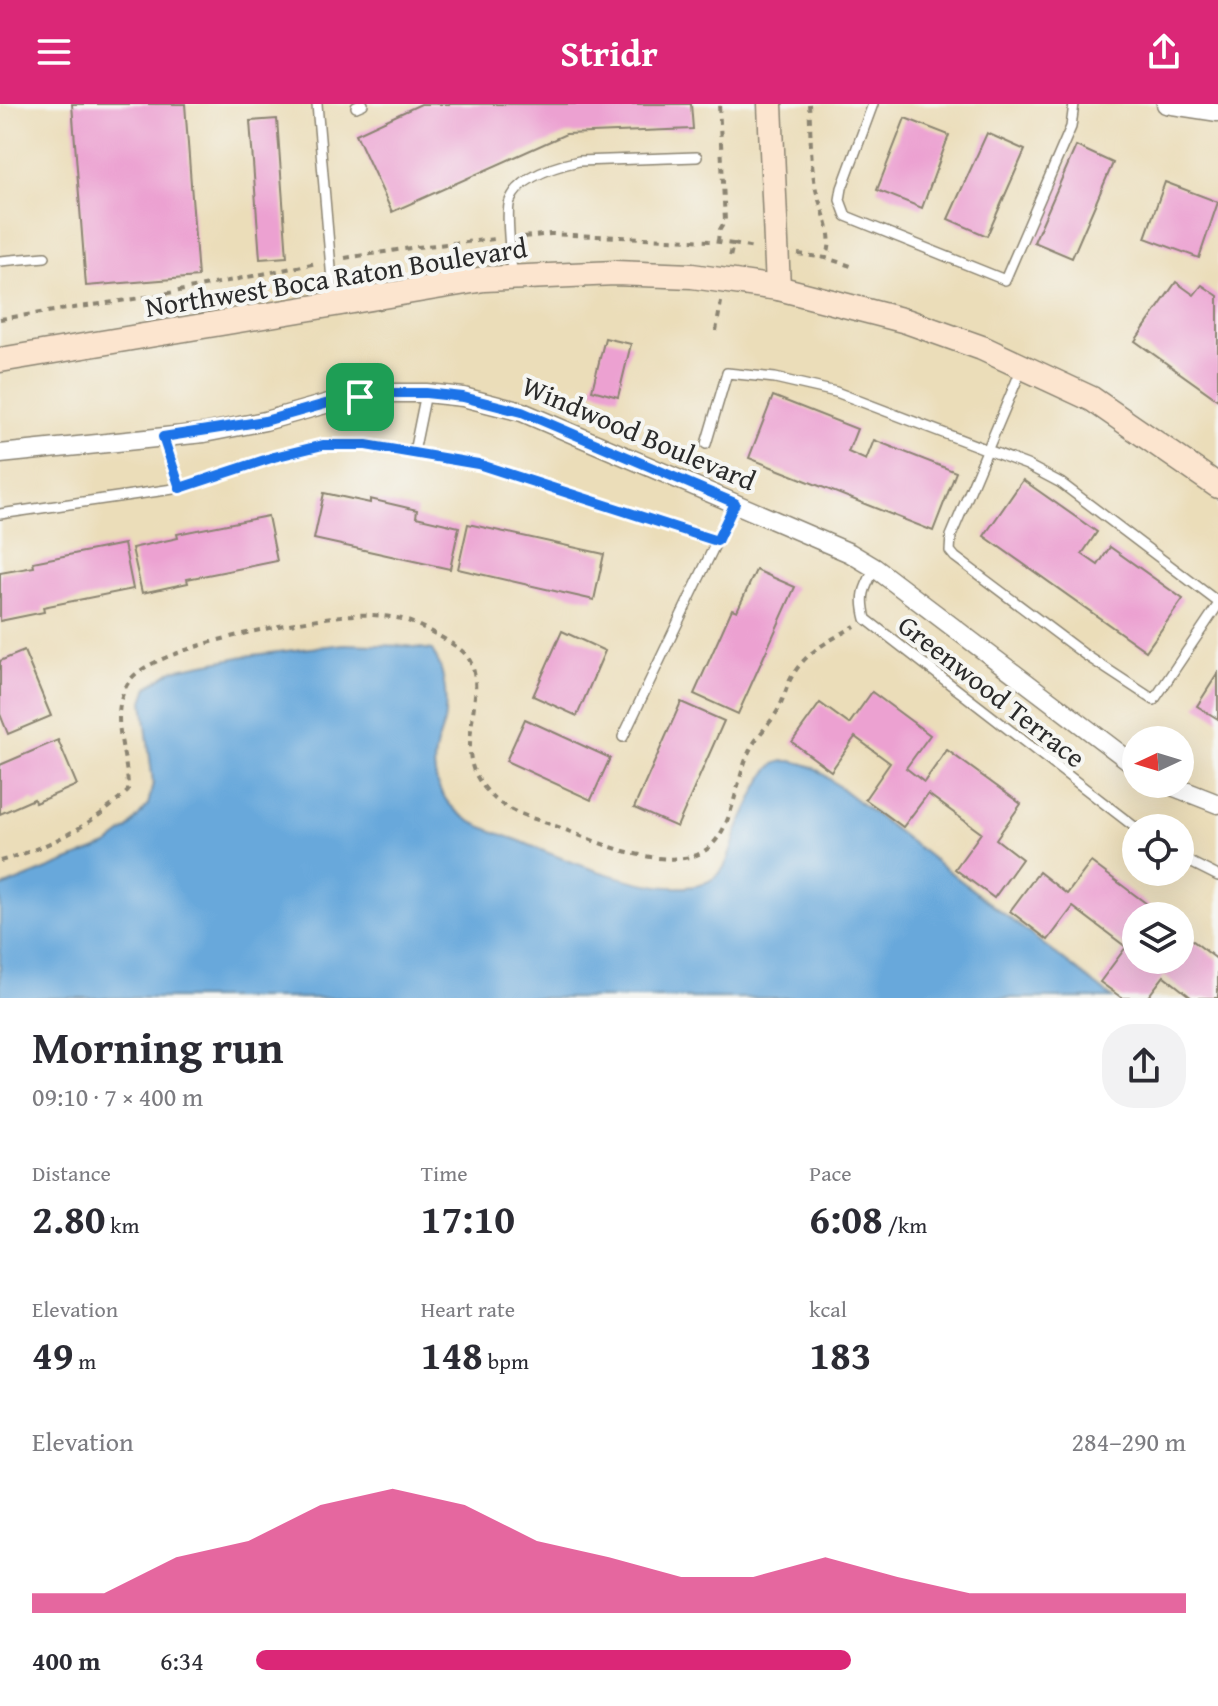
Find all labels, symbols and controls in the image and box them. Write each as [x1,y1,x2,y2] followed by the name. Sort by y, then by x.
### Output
[560,26,658,79] text: Stridr
[32,30,76,74] icon: menu
[1142,30,1186,74] icon: share
[142,226,530,327] street label: Northwest Boca Raton Boulevard
[326,363,394,431] pin
[516,365,763,500] street label: Windwood Boulevard
[338,375,382,419] icon: arrive
[890,604,1095,777] street label: Greenwood Terrace
[1122,726,1194,798] north arrow
[1122,726,1194,974] map controls
[1122,814,1194,886] button: locate
[1122,902,1194,974] button: layers
[32,1015,283,1079] text: Morning run
[1102,1024,1186,1108] button: share
[32,1077,203,1116] text: 09:10 · 7 × 400 m
[32,1157,111,1189] text: Distance
[421,1157,467,1189] text: Time
[809,1157,852,1189] text: Pace
[32,1189,105,1248] text: 2.80
[421,1189,515,1248] text: 17:10
[809,1189,883,1248] text: 6:08
[105,1209,139,1241] text: km
[883,1209,927,1241] text: /km
[32,1293,118,1325] text: Elevation
[421,1293,515,1325] text: Heart rate
[809,1293,847,1325] text: kcal
[32,1325,73,1384] text: 49
[421,1325,483,1384] text: 148
[809,1325,872,1384] text: 183
[73,1345,96,1377] text: m
[483,1345,529,1377] text: bpm
[32,1422,134,1461] text: Elevation
[1072,1422,1186,1461] text: 284–290 m
[32,1641,100,1680] text: 400 m
[160,1641,204,1680] text: 6:34

